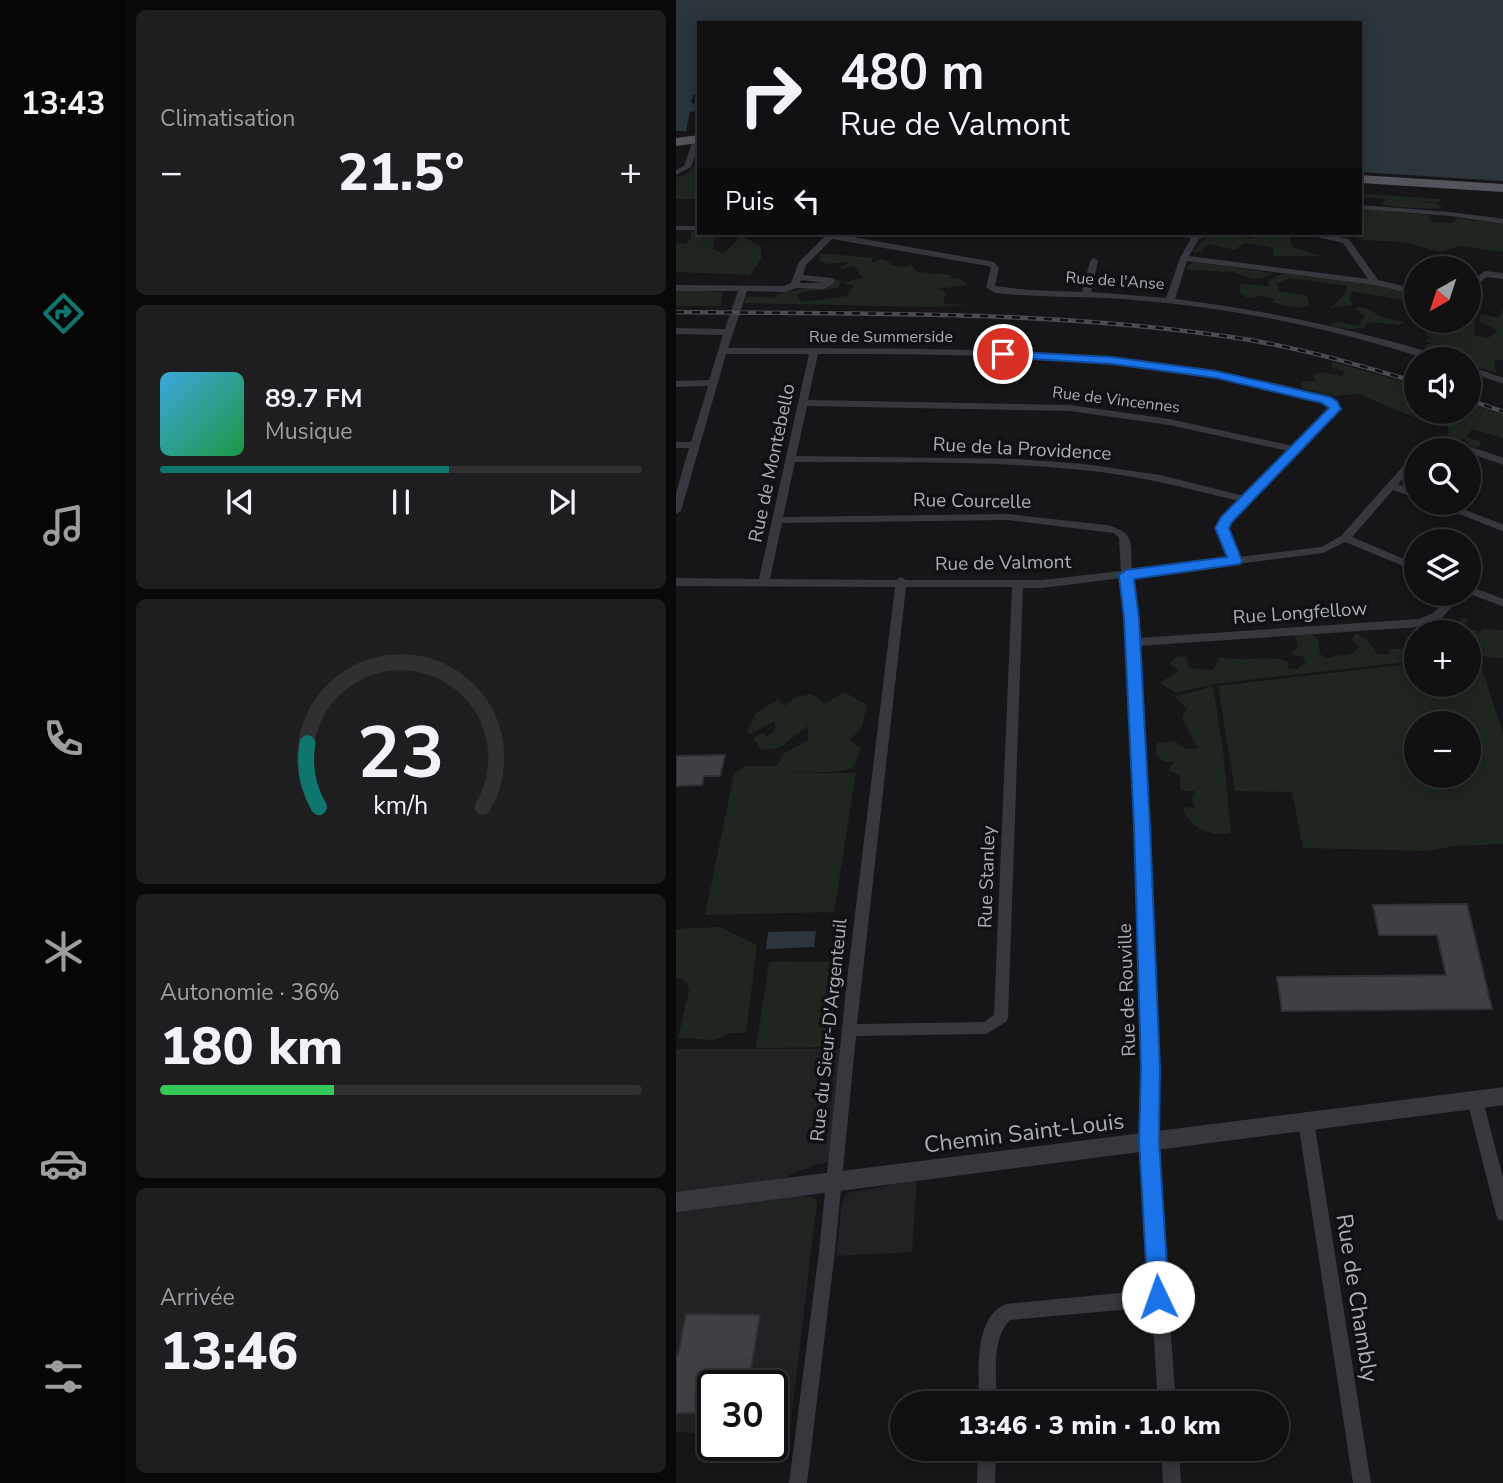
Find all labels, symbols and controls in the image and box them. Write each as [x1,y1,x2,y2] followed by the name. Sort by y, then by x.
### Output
[840,39,984,106] text: 480 m
[725,49,816,140] icon: right
[21,82,105,125] text: 13:43
[160,103,295,134] text: Climatisation
[840,103,1070,146] text: Rue de Valmont
[337,137,465,208] text: 21.5°
[160,147,183,198] text: −
[619,147,642,198] text: +
[788,182,826,220] icon: left
[725,184,774,219] text: Puis
[1404,256,1481,332] north arrow
[1404,256,1481,788] map controls
[1065,267,1165,295] street label: Rue de l'Anse
[39,289,88,338] icon: directions
[973,324,1033,384] pin
[809,326,953,348] street label: Rue de Summerside
[984,335,1022,373] icon: arrive
[1404,347,1481,424] button: sound
[265,381,362,416] text: 89.7 FM
[742,381,802,545] street label: Rue de Montebello
[1051,381,1181,419] street label: Rue de Vincennes
[265,416,353,447] text: Musique
[932,431,1112,467] street label: Rue de la Providence
[1404,438,1481,515] button: search
[221,483,259,521] icon: previous
[382,483,420,521] icon: pause
[543,483,581,521] icon: next
[913,487,1031,515] street label: Rue Courcelle
[39,501,88,550] icon: music
[1404,529,1481,606] button: layers
[935,549,1072,577] street label: Rue de Valmont
[1232,595,1368,631] street label: Rue Longfellow
[1404,620,1481,697] button: +
[357,704,445,804] text: 23
[1404,711,1481,788] button: −
[39,714,88,763] icon: phone
[373,789,429,823] text: km/h
[972,825,1002,929] street label: Rue Stanley
[804,917,854,1143] street label: Rue du Sieur-D'Argenteuil
[1112,923,1142,1057] street label: Rue de Rouville
[39,927,88,976] icon: climate
[160,977,340,1008] text: Autonomie · 36%
[160,1011,343,1082] text: 180 km
[922,1105,1126,1161] street label: Chemin Saint-Louis
[39,1139,88,1188] icon: car
[1328,1212,1386,1385] street label: Rue de Chambly
[1121,1260,1195,1334] position arrow
[160,1282,235,1313] text: Arrivée
[160,1316,298,1387] text: 13:46
[39,1352,88,1401] icon: filters
[697,1370,788,1461] speed limit sign: 30
[958,1408,1221,1443] text: 13:46 · 3 min · 1.0 km

